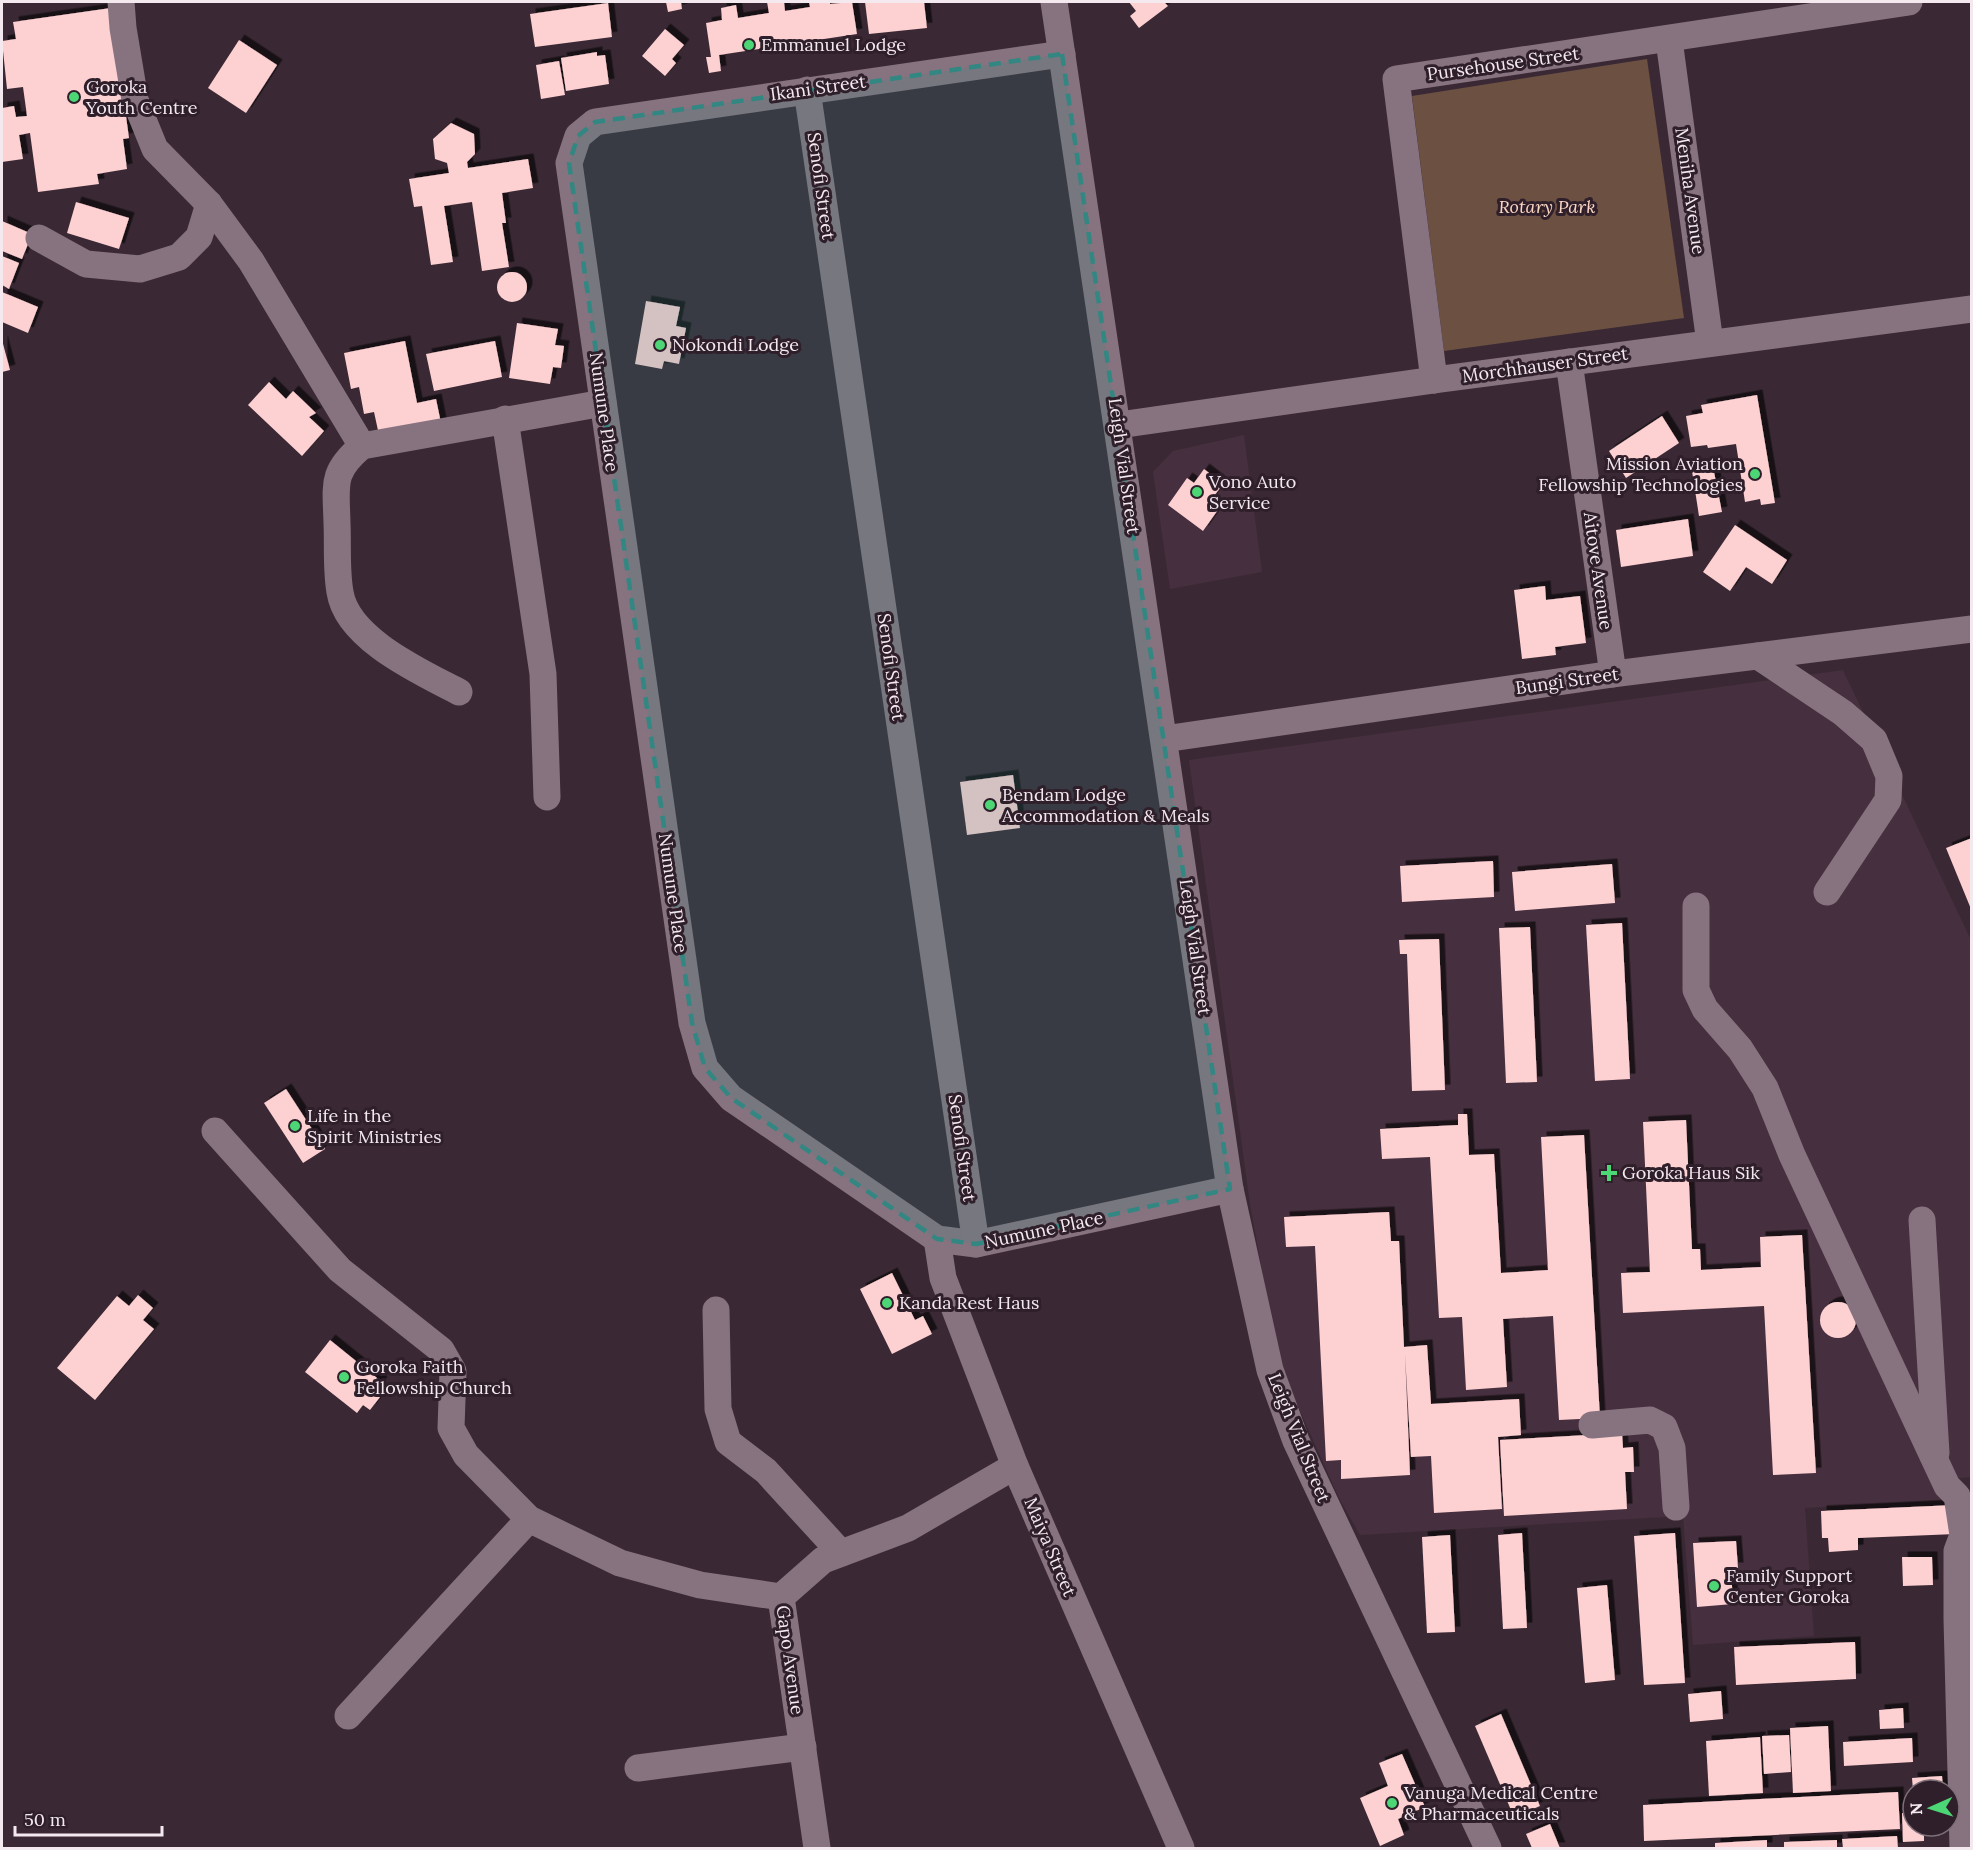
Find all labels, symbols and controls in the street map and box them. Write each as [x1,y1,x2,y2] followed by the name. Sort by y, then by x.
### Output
[761,33,906,56] place label: Emmanuel Lodge
[742,38,756,52] marker: Emmanuel Lodge
[1425,41,1581,86] street label: Pursehouse Street
[768,69,867,106] street label: Ikani Street
[85,75,198,119] place label: Goroka Youth Centre
[67,90,81,104] marker: Goroka Youth Centre
[1670,126,1711,256] street label: Meniha Avenue
[803,131,840,241] street label: Senofi Street
[1498,195,1596,218] park label: Rotary Park
[672,333,799,356] place label: Nokondi Lodge
[653,338,667,352] marker: Nokondi Lodge
[1460,341,1629,388] street label: Morchhauser Street
[585,350,624,474] street label: Numune Place
[1104,396,1145,536] street label: Leigh Vial Street
[1538,452,1743,496] place label: Mission Aviation Fellowship Technologies
[1748,467,1762,481] marker: Mission Aviation Fellowship Technologies
[1208,470,1296,514] place label: Vono Auto Service
[1190,485,1204,499] marker: Vono Auto Service
[1579,510,1618,631] street label: Aitove Avenue
[873,612,910,722] street label: Senofi Street
[1514,662,1620,699] street label: Bungi Street
[1001,783,1210,827] place label: Bendam Lodge Accommodation & Meals
[983,798,997,812] marker: Bendam Lodge Accommodation & Meals
[654,831,693,955] street label: Numune Place
[1175,877,1216,1017] street label: Leigh Vial Street
[944,1093,981,1203] street label: Senofi Street
[307,1104,442,1148] place label: Life in the Spirit Ministries
[288,1119,302,1133] marker: Life in the Spirit Ministries
[1622,1161,1760,1184] place label: Goroka Haus Sik
[1600,1164,1618,1182] marker: Goroka Haus Sik
[982,1206,1106,1253] street label: Numune Place
[899,1291,1039,1314] place label: Kanda Rest Haus
[880,1296,894,1310] marker: Kanda Rest Haus
[356,1355,512,1399] place label: Goroka Faith Fellowship Church
[337,1370,351,1384] marker: Goroka Faith Fellowship Church
[1263,1370,1336,1506] street label: Leigh Vial Street
[1019,1494,1082,1600] street label: Maiya Street
[1726,1564,1852,1608] place label: Family Support Center Goroka
[1707,1579,1721,1593] marker: Family Support Center Goroka
[771,1604,810,1716] street label: Gapo Avenue
[1901,1778,1961,1838] north arrow
[1403,1781,1598,1825] place label: Vanuga Medical Centre & Pharmaceuticals
[1385,1796,1399,1810] marker: Vanuga Medical Centre & Pharmaceuticals
[15,1799,162,1837] scale bar
[1906,1802,1926,1815] text: N
[24,1808,66,1831] text: 50 m

